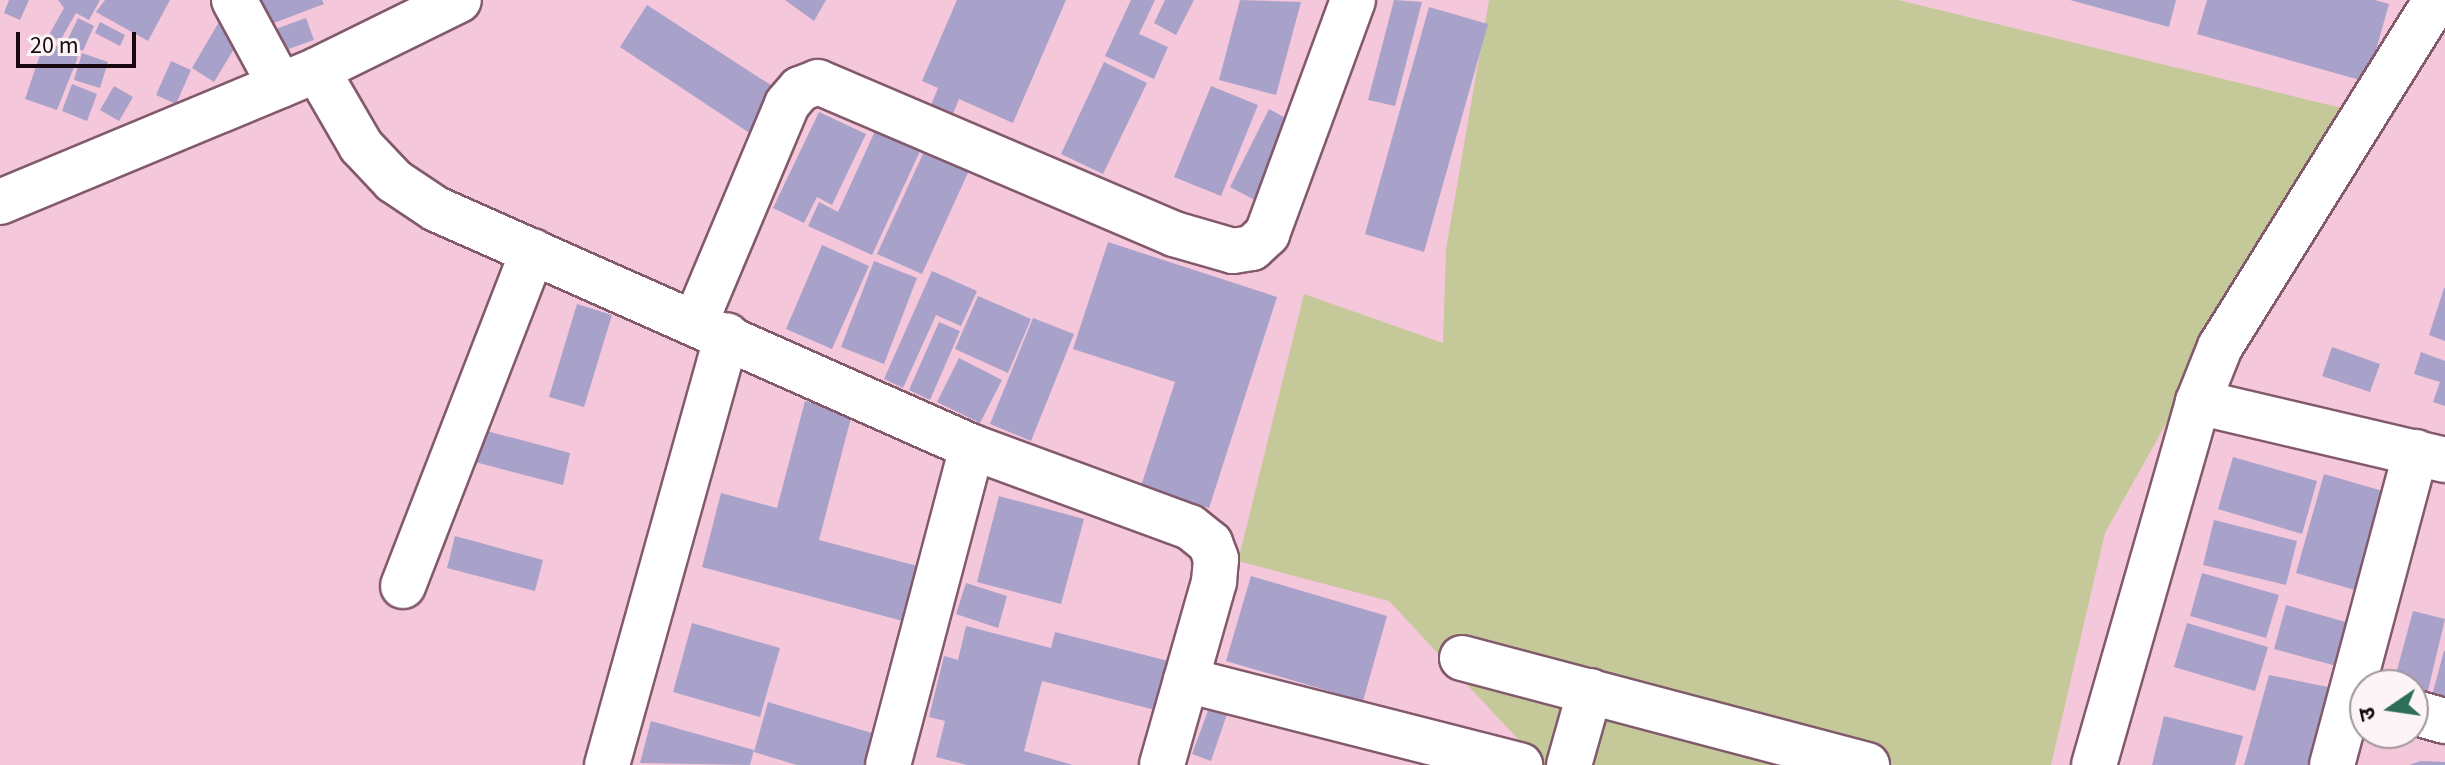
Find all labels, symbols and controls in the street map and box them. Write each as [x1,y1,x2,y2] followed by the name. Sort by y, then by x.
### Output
[20,16,140,66] scale bar
[30,28,79,63] text: 20 m
[2349,669,2429,749] north arrow
[2351,704,2385,724] text: उ

